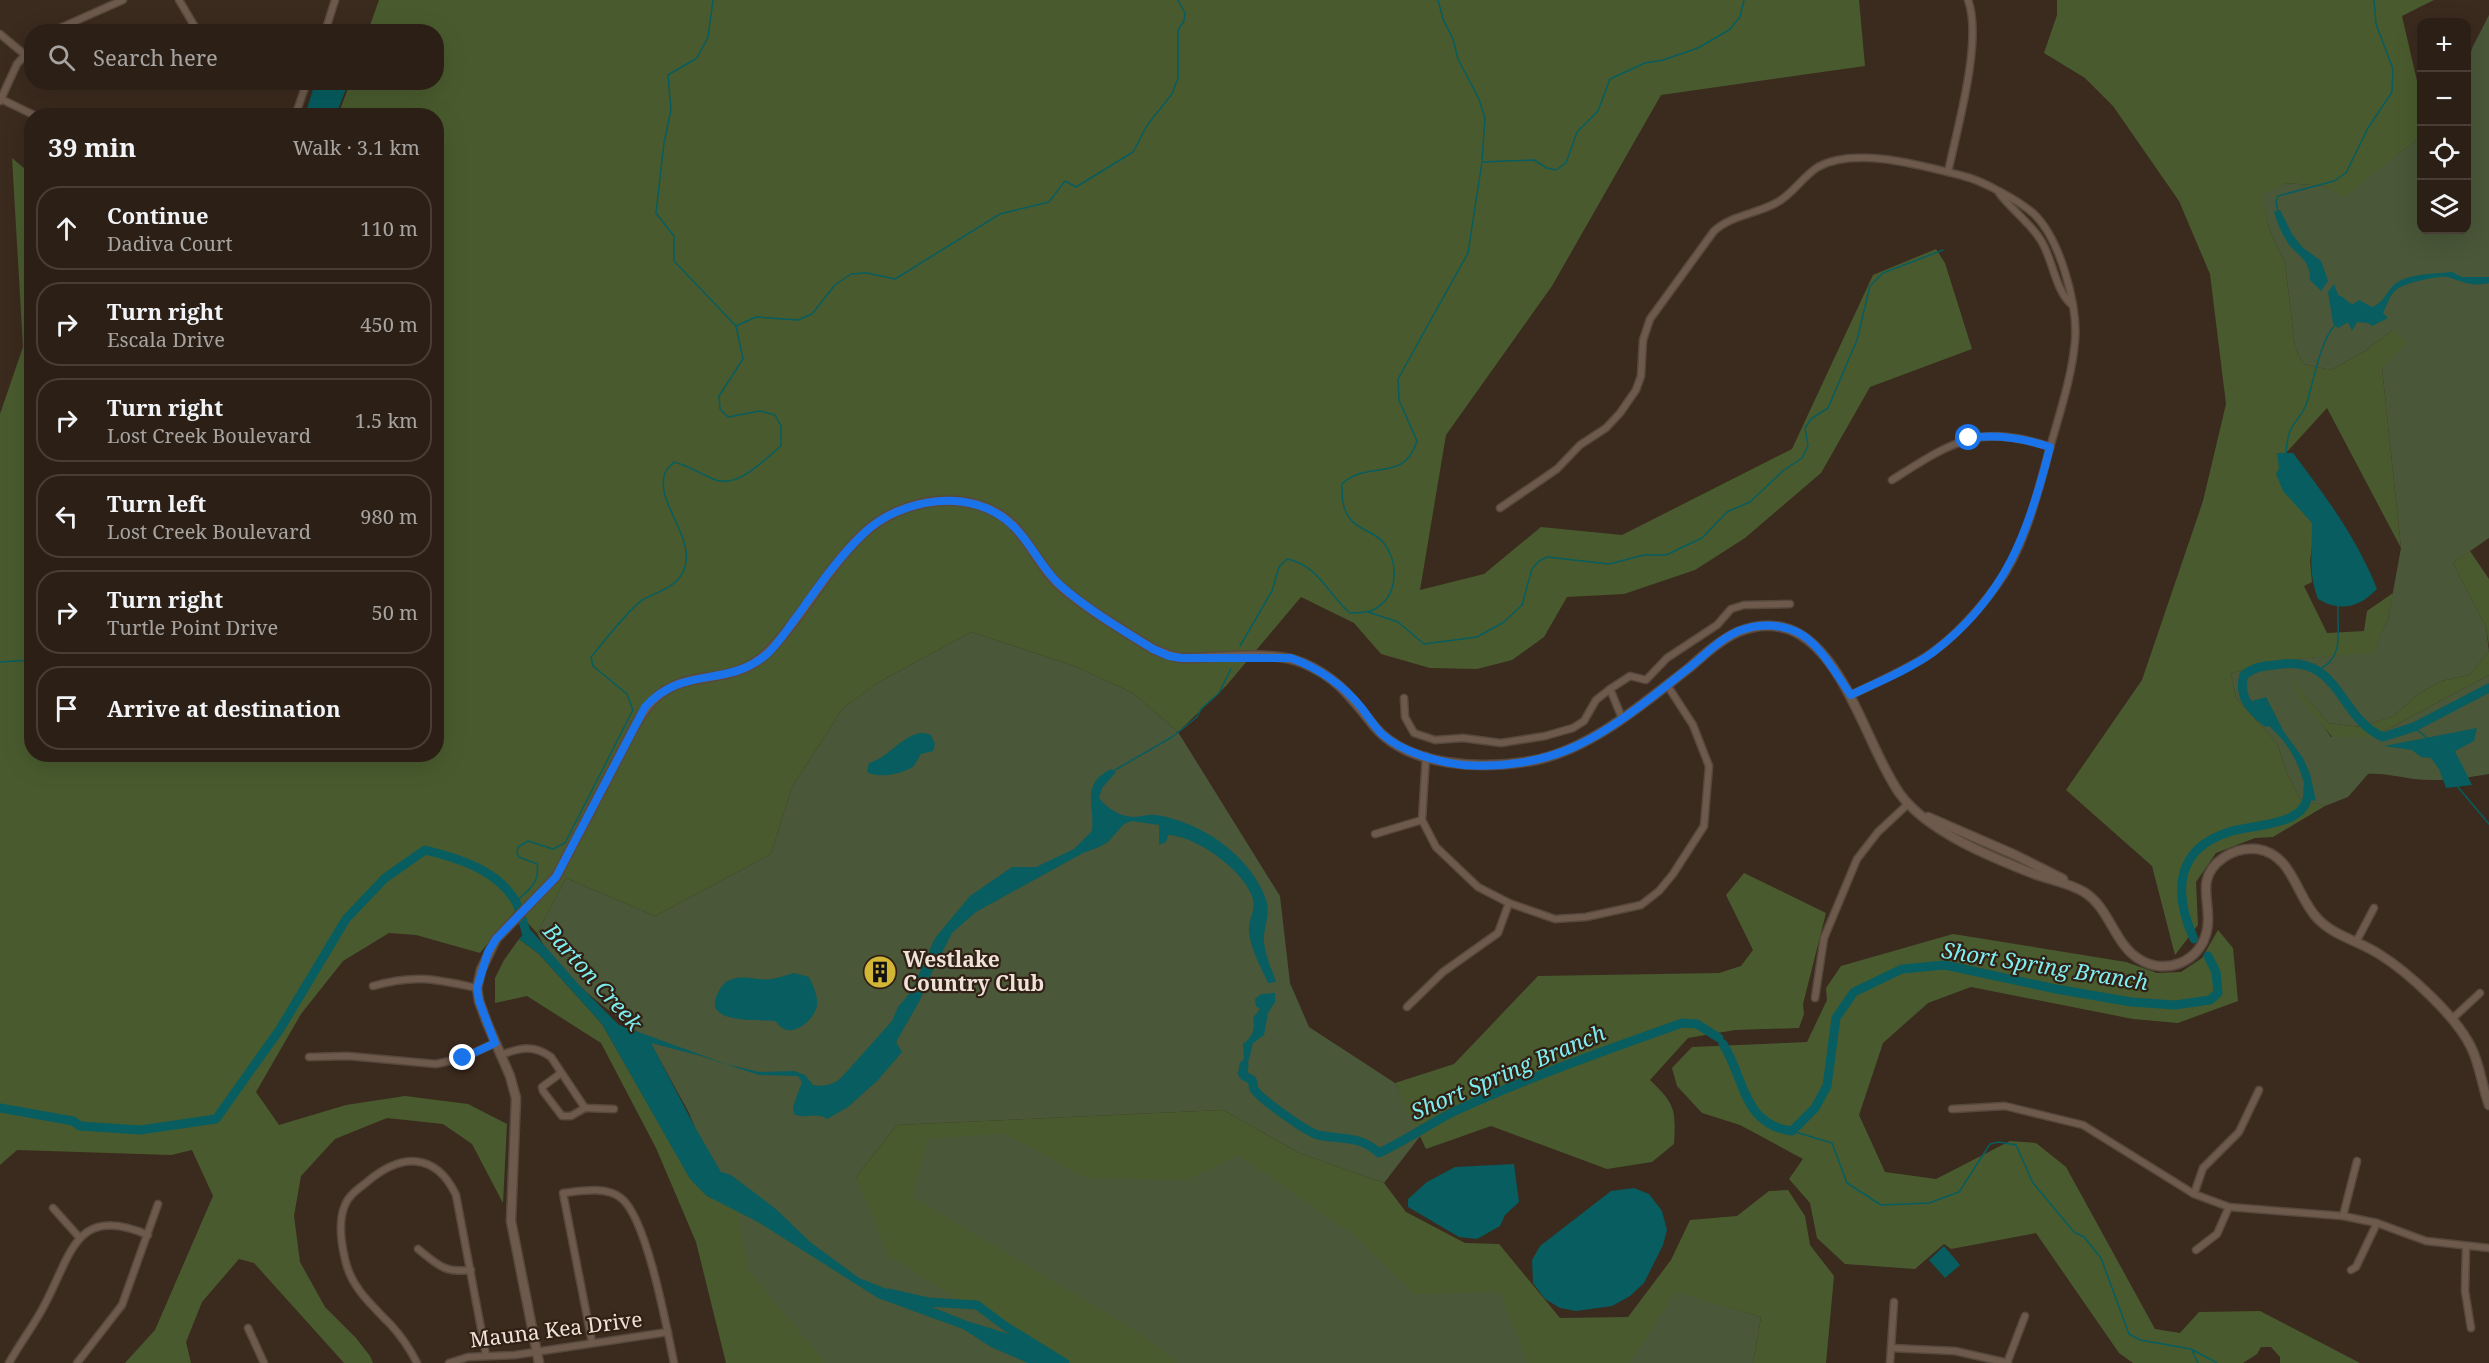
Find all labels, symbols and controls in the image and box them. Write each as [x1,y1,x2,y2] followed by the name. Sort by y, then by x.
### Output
[2417,18,2471,234] map controls
[2417,18,2471,72] button: +
[24,24,444,90] search box
[45,41,78,74] icon: search
[93,42,218,72] text: Search here
[2417,72,2471,126] button: −
[2417,126,2471,180] button: locate
[48,129,136,165] text: 39 min
[293,134,420,161] text: Walk · 3.1 km
[2417,180,2471,234] button: layers
[107,200,209,230] text: Continue
[50,212,83,245] icon: ahead
[360,215,418,242] text: 110 m
[107,230,233,257] text: Dadiva Court
[107,296,223,326] text: Turn right
[50,308,83,341] icon: right
[360,311,418,338] text: 450 m
[107,326,225,353] text: Escala Drive
[107,392,223,422] text: Turn right
[50,404,83,437] icon: right
[355,407,418,434] text: 1.5 km
[107,422,311,449] text: Lost Creek Boulevard
[1955,424,1981,450] route start
[107,488,206,518] text: Turn left
[50,500,83,533] icon: left
[360,503,418,530] text: 980 m
[107,518,311,545] text: Lost Creek Boulevard
[107,584,223,614] text: Turn right
[50,596,83,629] icon: right
[372,599,418,626] text: 50 m
[107,614,278,641] text: Turtle Point Drive
[50,692,83,725] icon: arrive
[107,693,341,723] text: Arrive at destination
[537,915,651,1038] water label: Barton Creek
[1940,934,2151,996] water label: Short Spring Branch
[903,945,1044,997] place label: Westlake Country Club
[862,954,898,990] building icon: Westlake Country Club
[1406,1016,1610,1126] water label: Short Spring Branch
[449,1044,475,1070] route end
[468,1305,644,1353] street label: Mauna Kea Drive

